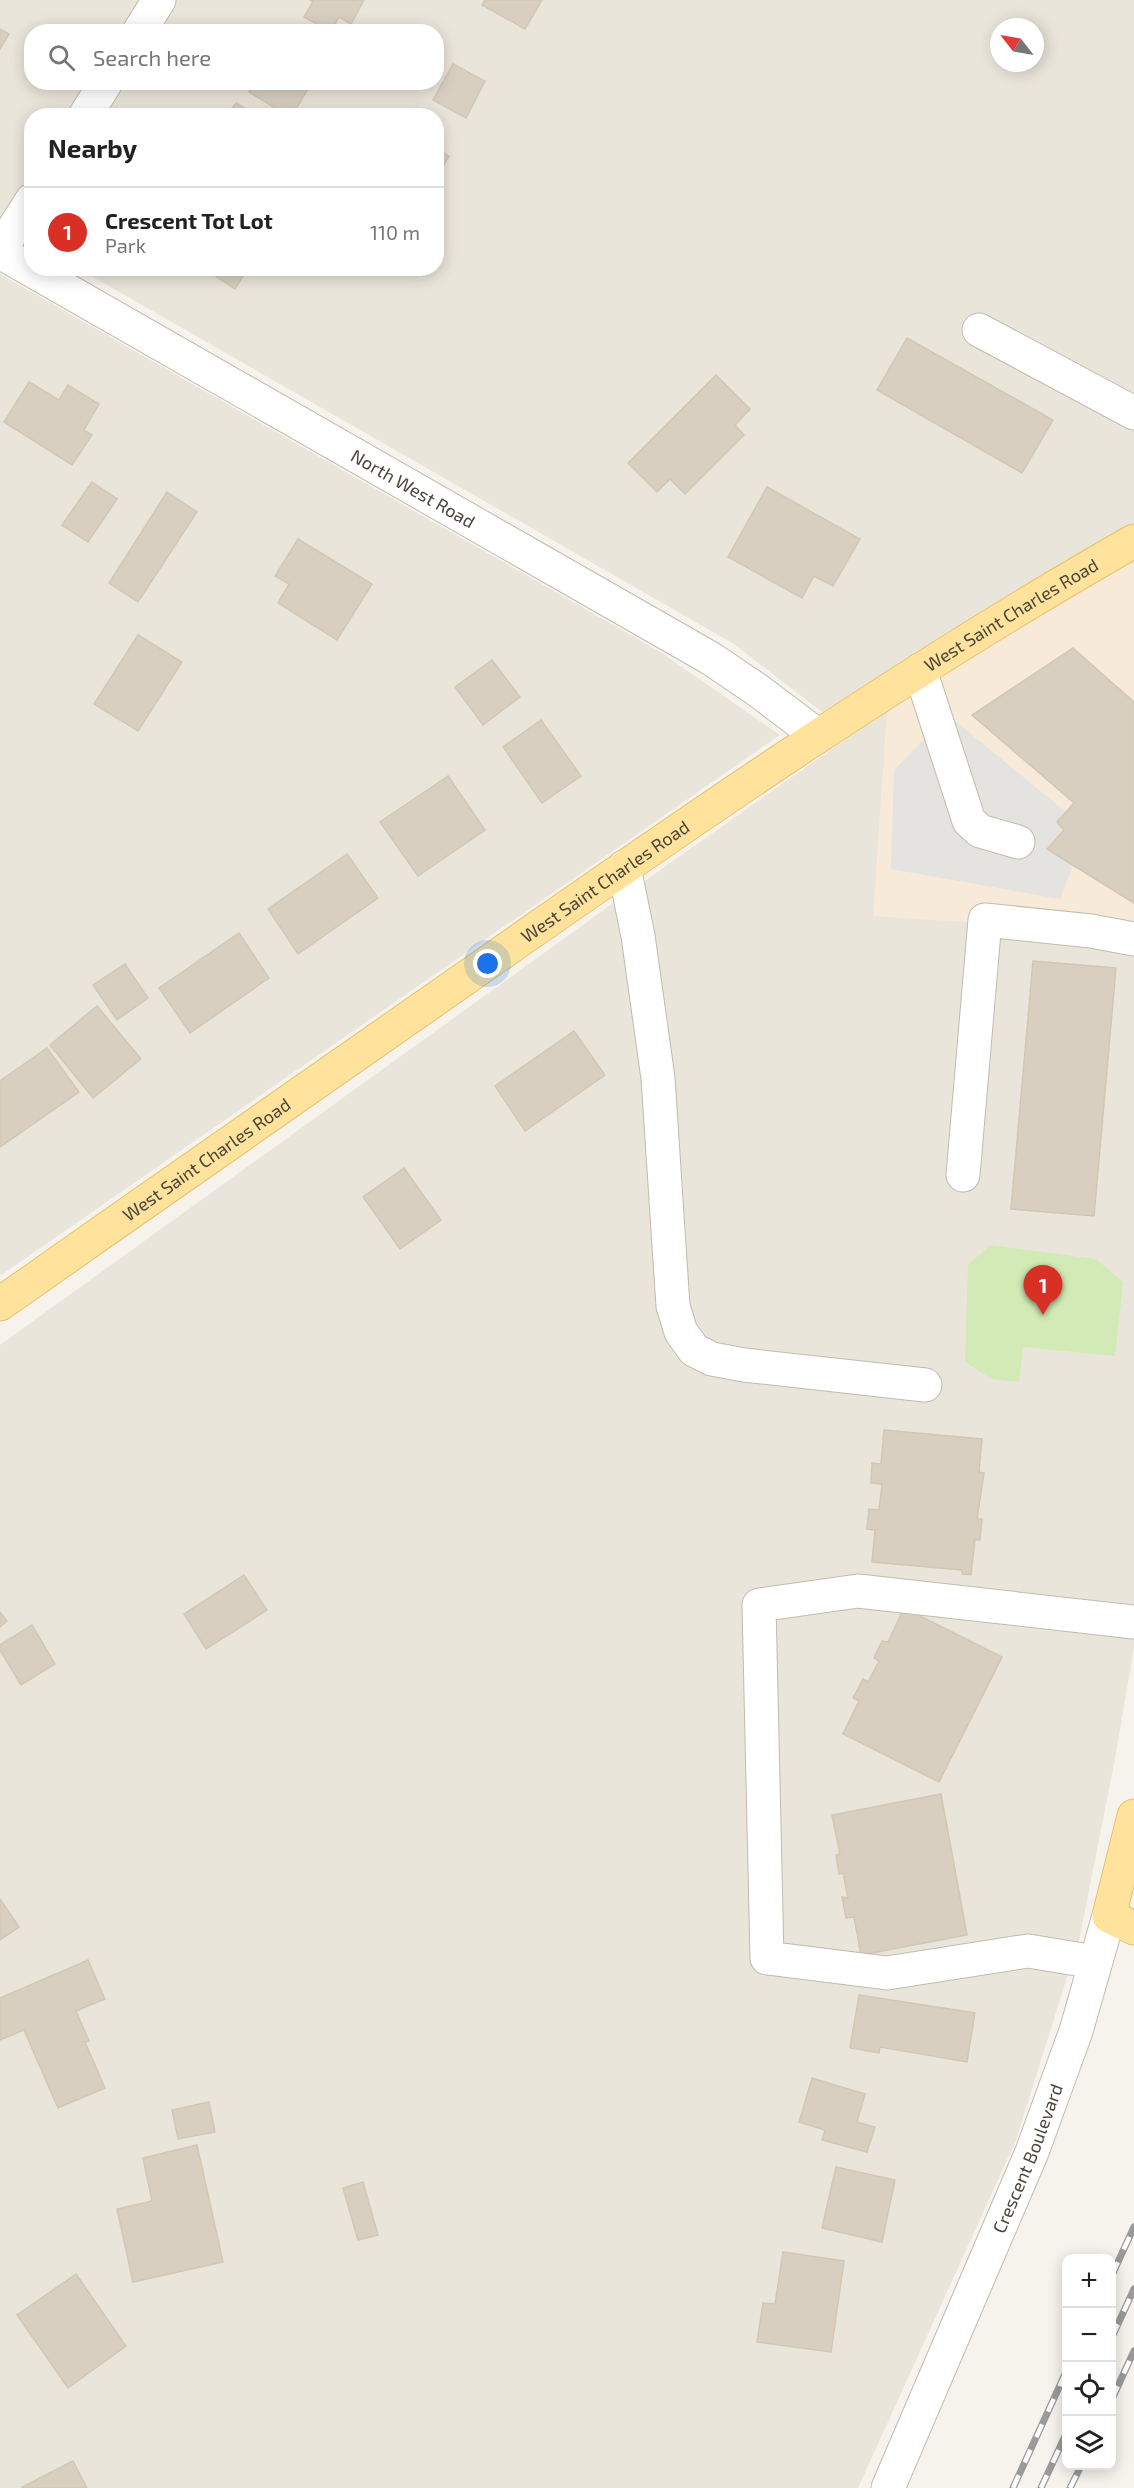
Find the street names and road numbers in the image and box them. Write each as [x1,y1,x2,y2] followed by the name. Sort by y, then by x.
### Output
[347,444,479,532] street label: North West Road
[920,553,1102,676] street label: West Saint Charles Road
[516,815,693,947] street label: West Saint Charles Road
[118,1093,294,1226] street label: West Saint Charles Road
[988,2081,1067,2236] street label: Crescent Boulevard

